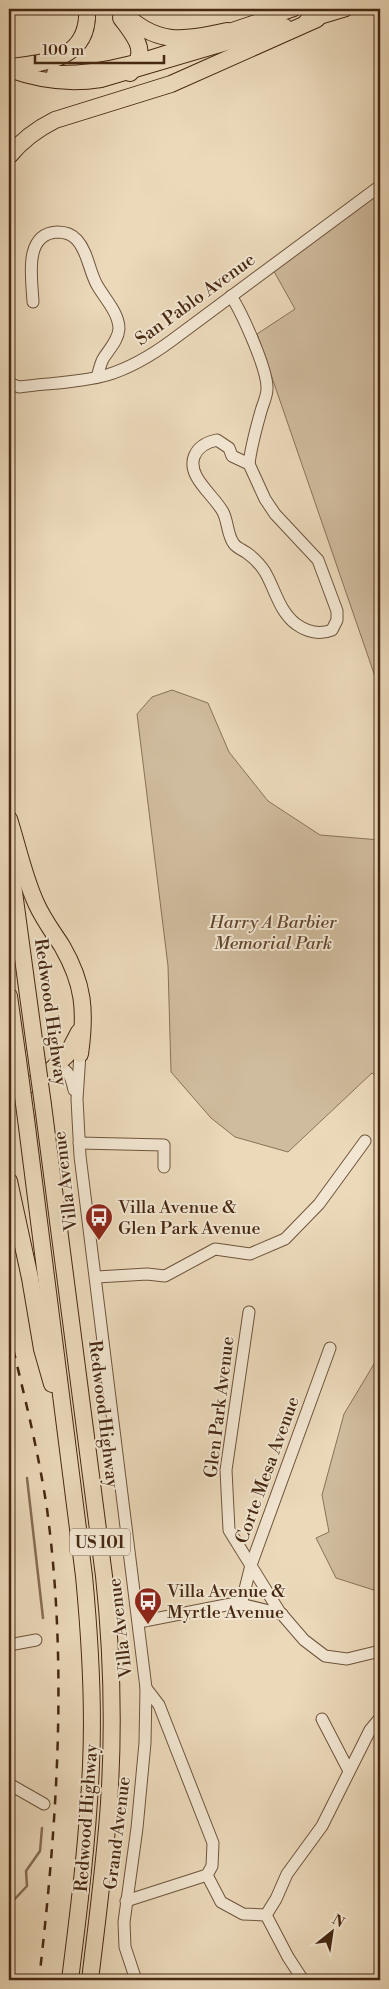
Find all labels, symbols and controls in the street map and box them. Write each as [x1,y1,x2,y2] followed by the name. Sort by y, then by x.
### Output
[35,32,164,64] scale bar
[42,41,84,60] text: 100 m
[131,248,260,351] street label: San Pablo Avenue
[208,911,337,955] park label: Harry A Barbier Memorial Park
[29,937,72,1088] street label: Redwood Highway
[48,1130,83,1233] street label: Villa Avenue
[117,1196,261,1240] place label: Villa Avenue & Glen Park Avenue
[84,1202,114,1241] bus stop icon: Villa Avenue & Glen Park Avenue
[199,1335,240,1479] street label: Glen Park Avenue
[83,1339,124,1490] street label: Redwood Highway
[230,1393,305,1547] street label: Corte Mesa Avenue
[70,1528,130,1555] road number: US 101
[103,1577,138,1680] street label: Villa Avenue
[166,1580,286,1624] place label: Villa Avenue & Myrtle Avenue
[133,1586,163,1625] bus stop icon: Villa Avenue & Myrtle Avenue
[70,1743,103,1893] street label: Redwood Highway
[99,1775,136,1891] street label: Grand Avenue
[306,1906,356,1956] north arrow
[329,1911,347,1932] text: N

